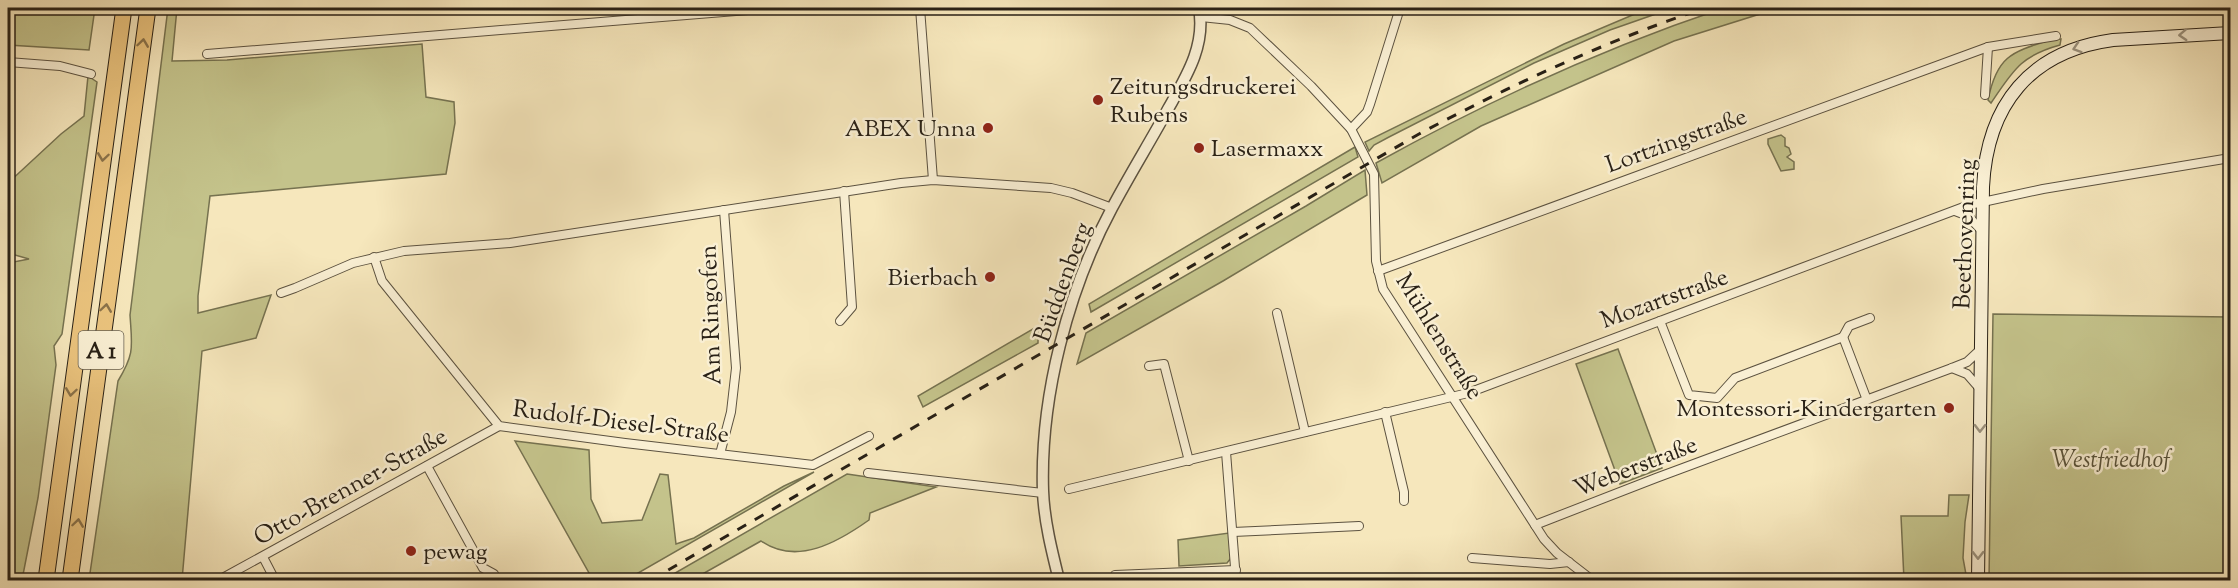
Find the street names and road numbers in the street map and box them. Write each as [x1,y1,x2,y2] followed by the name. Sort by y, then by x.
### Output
[1601,101,1752,183] street label: Lortzingstraße
[1946,158,1986,310] street label: Beethovenring
[1026,218,1101,348] street label: Büddenberg
[693,244,731,386] street label: Am Ringofen
[1596,261,1733,339] street label: Mozartstraße
[1386,267,1491,407] street label: Mühlenstraße
[78,331,124,369] road number: A 1
[511,393,731,453] street label: Rudolf-Diesel-Straße
[248,420,454,555] street label: Otto-Brenner-Straße
[1569,429,1703,507] street label: Weberstraße

